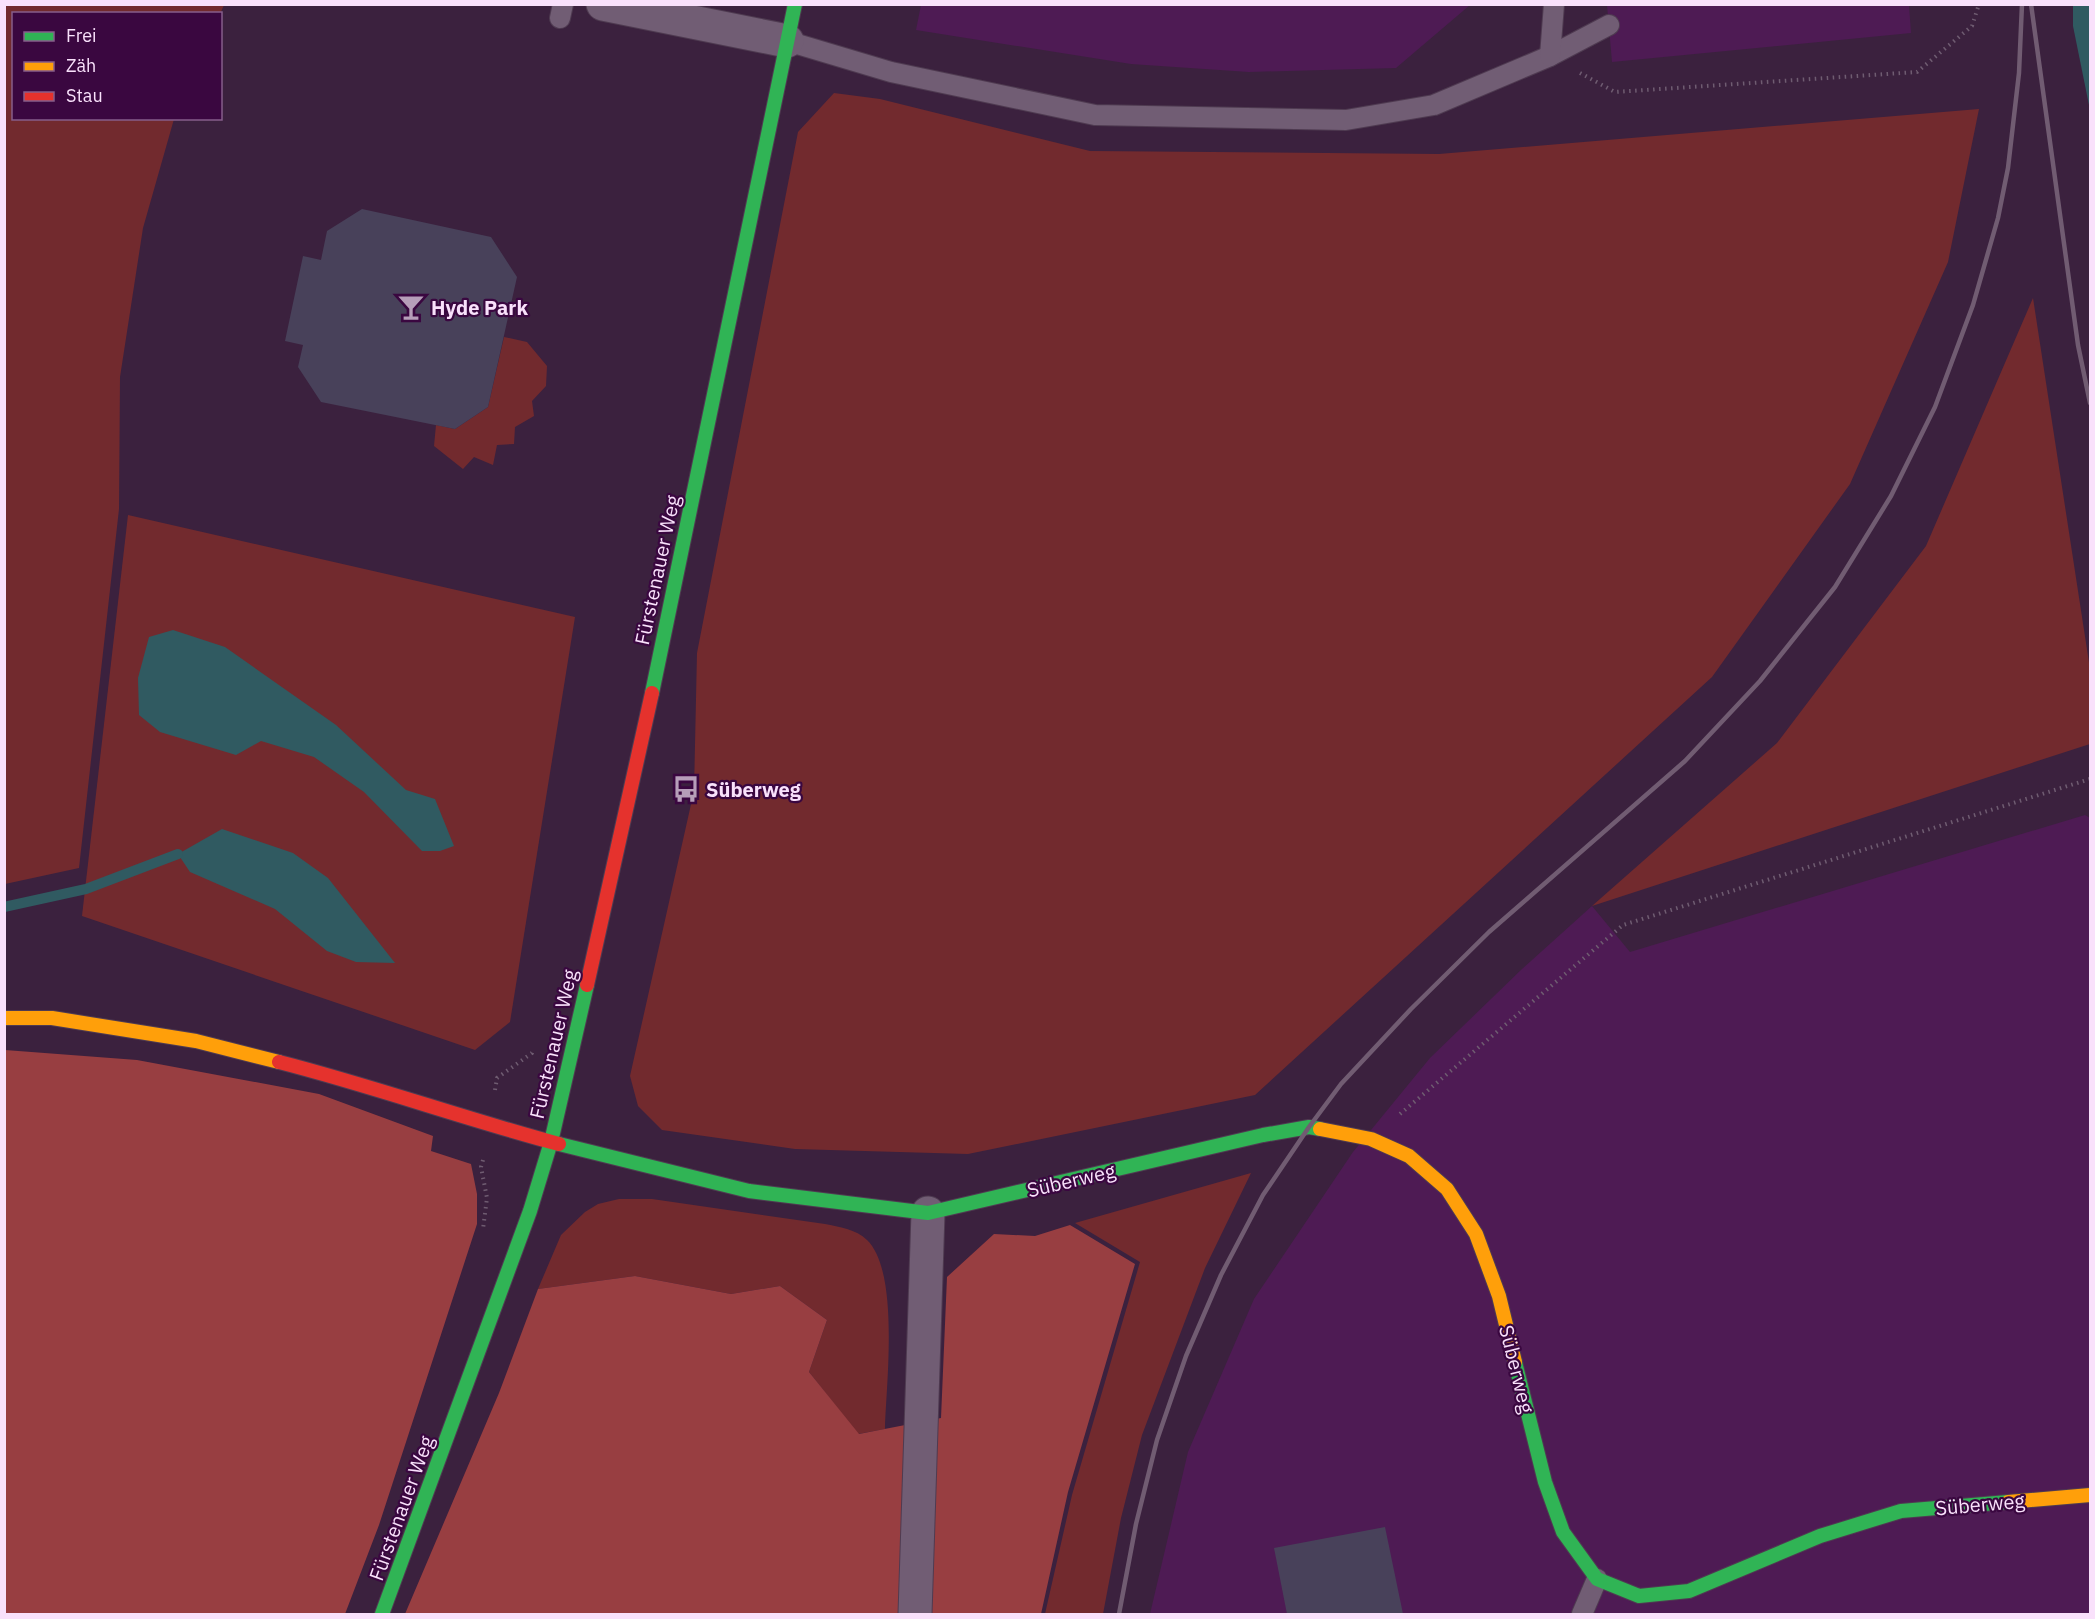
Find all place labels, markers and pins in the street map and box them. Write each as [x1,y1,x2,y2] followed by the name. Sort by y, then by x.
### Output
[396,292,426,322] bar icon: Hyde Park
[431,294,528,321] place label: Hyde Park
[671,774,701,804] bus stop icon: Süberweg
[706,776,802,803] place label: Süberweg

